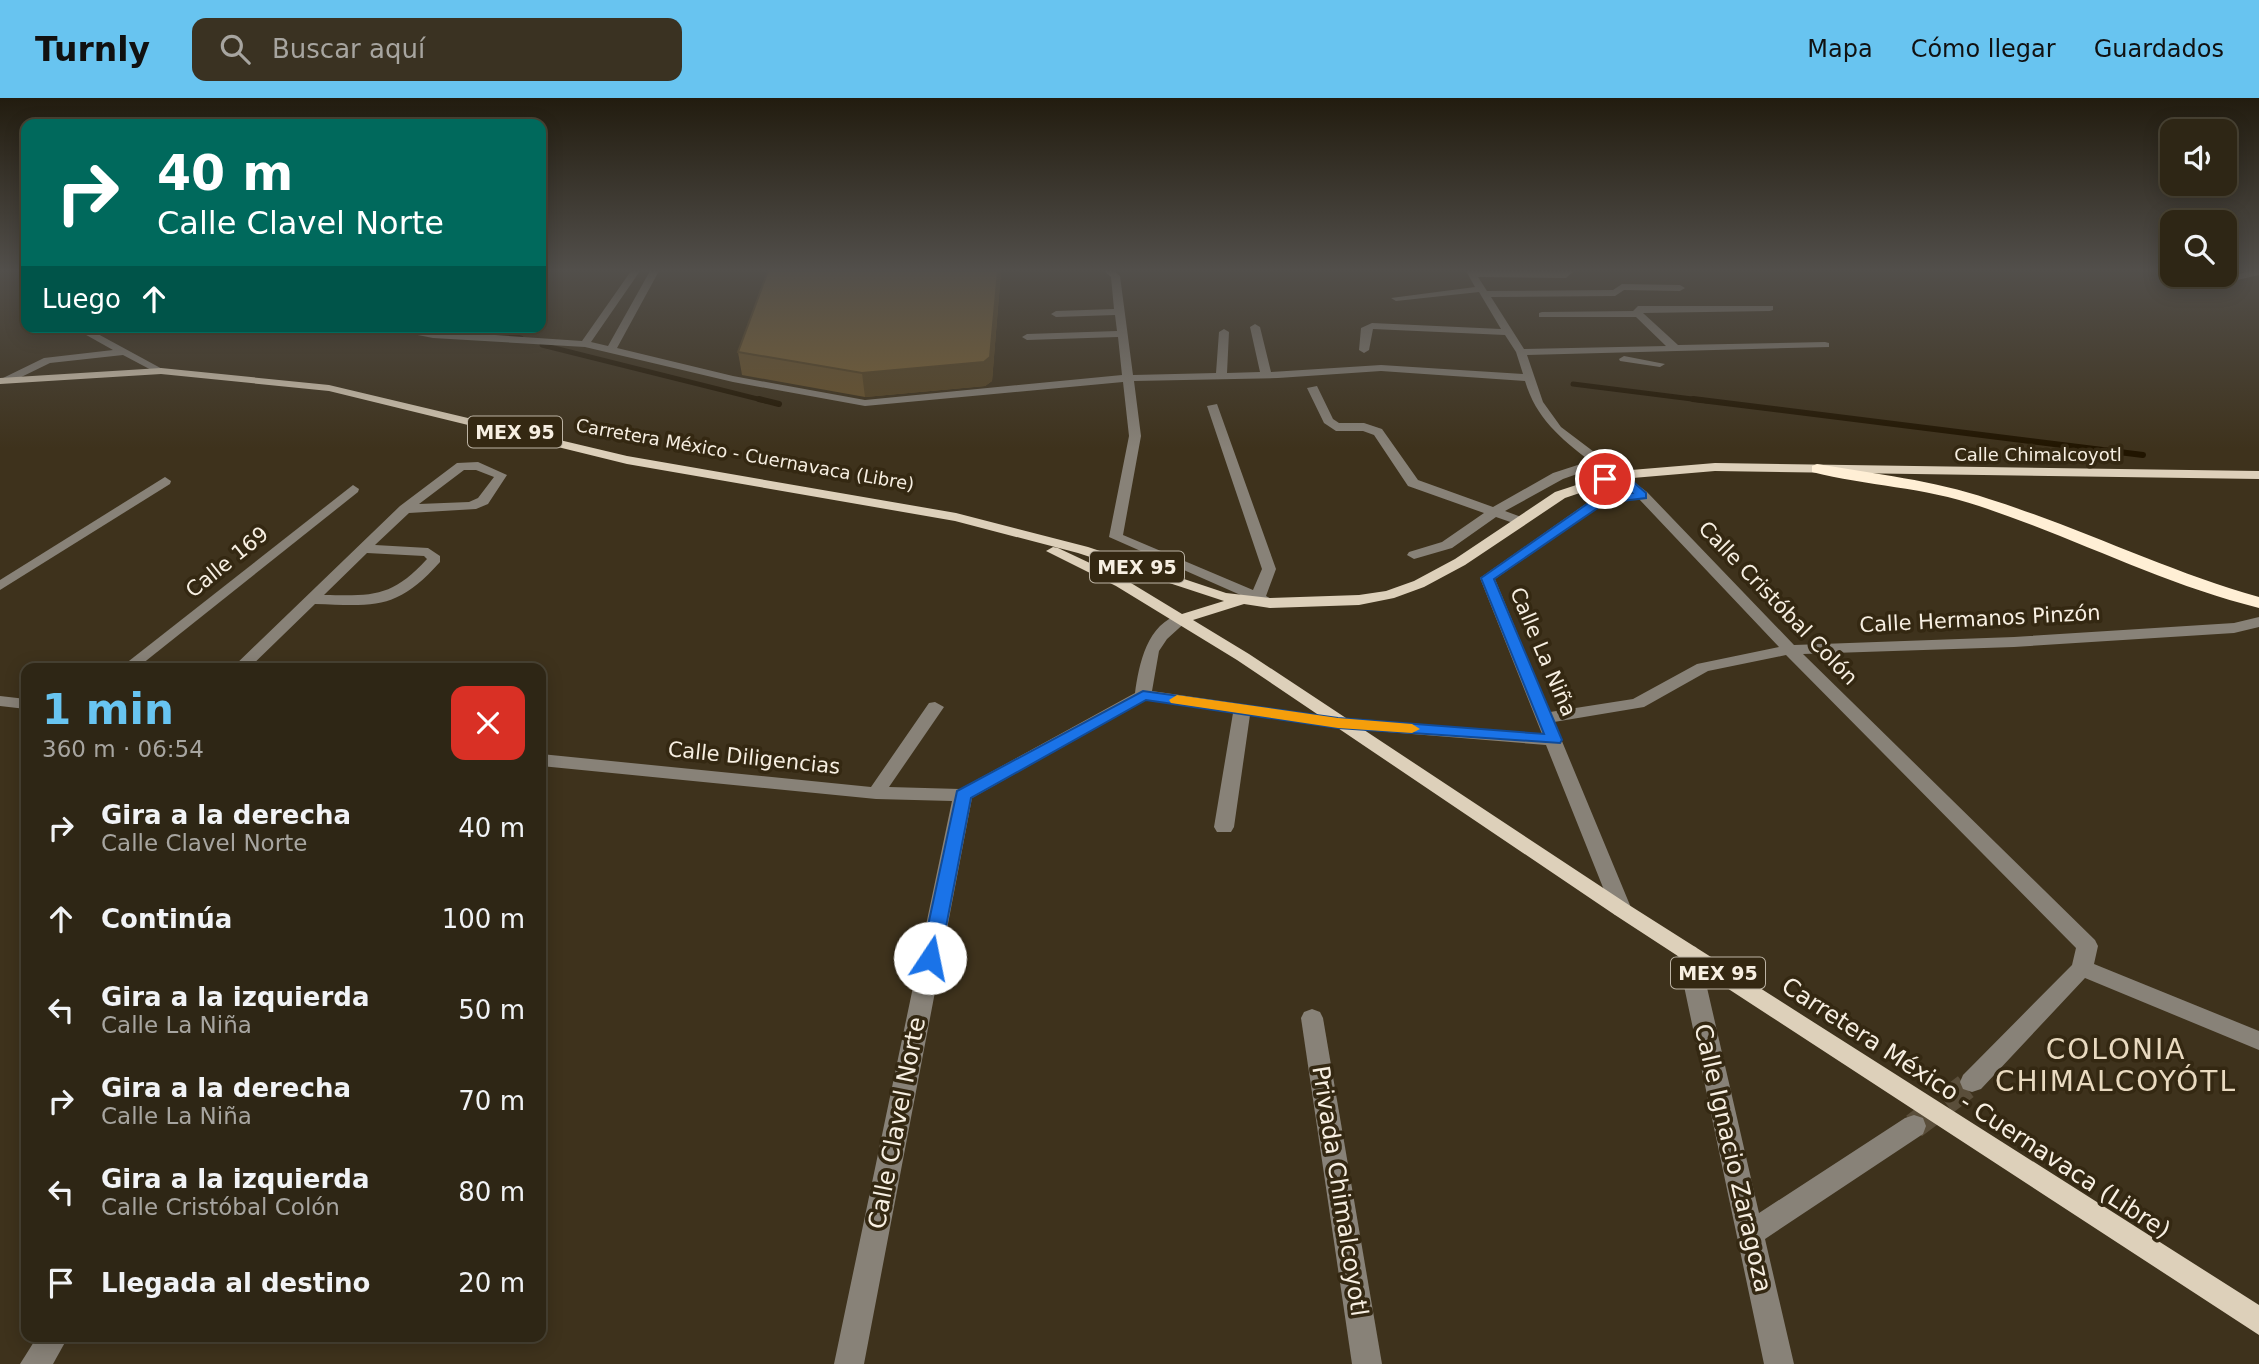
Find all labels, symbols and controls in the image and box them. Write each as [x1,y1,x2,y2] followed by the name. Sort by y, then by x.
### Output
[192,18,682,81] search box
[35,30,150,69] text: Turnly
[216,30,254,68] icon: search
[272,34,425,64] text: Buscar aquí
[1807,35,1873,63] text: Mapa
[1911,35,2056,63] text: Cómo llegar
[2094,35,2224,63] text: Guardados
[2160,119,2237,287] map controls
[2160,119,2237,196] button: sound
[157,145,293,202] text: 40 m
[42,147,133,238] icon: right
[157,204,444,242] text: Calle Clavel Norte
[2160,210,2237,287] button: search
[135,280,173,318] icon: ahead
[42,284,121,314] text: Luego
[574,414,916,495] street label: Carretera México - Cuernavaca (Libre)
[468,416,562,448] road number: MEX 95
[1954,444,2122,465] street label: Calle Chimalcoyotl
[1575,449,1635,509] pin
[1586,460,1624,498] icon: arrive
[1694,516,1862,690] street label: Calle Cristóbal Colón
[181,522,273,602] street label: Calle 169
[1090,552,1184,582] road number: MEX 95
[1505,584,1581,720] street label: Calle La Niña
[1859,601,2101,637] street label: Calle Hermanos Pinzón
[42,685,174,734] text: 1 min
[451,686,525,760] button: close
[42,736,204,762] text: 360 m · 06:54
[667,737,841,779] street label: Calle Diligencias
[101,800,351,830] text: Gira a la derecha
[42,809,80,847] icon: right
[458,813,525,843] text: 40 m
[101,830,307,856] text: Calle Clavel Norte
[42,900,80,938] icon: ahead
[101,904,232,934] text: Continúa
[442,904,525,934] text: 100 m
[893,921,967,995] position arrow
[1671,958,1765,988] road number: MEX 95
[1776,972,2176,1244] street label: Carretera México - Cuernavaca (Libre)
[101,982,369,1012] text: Gira a la izquierda
[42,991,80,1029] icon: left
[458,995,525,1025] text: 50 m
[101,1012,252,1038] text: Calle La Niña
[863,1015,931,1231] street label: Calle Clavel Norte
[1688,1021,1778,1295] street label: Calle Ignacio Zaragoza
[1995,1033,2237,1098] district label: COLONIA CHIMALCOYÓTL
[1306,1064,1374,1318] street label: Privada Chimalcoyotl
[101,1073,351,1103] text: Gira a la derecha
[42,1082,80,1120] icon: right
[458,1086,525,1116] text: 70 m
[101,1103,252,1129] text: Calle La Niña
[101,1164,369,1194] text: Gira a la izquierda
[42,1173,80,1211] icon: left
[458,1177,525,1207] text: 80 m
[101,1194,340,1220] text: Calle Cristóbal Colón
[42,1264,80,1302] icon: arrive
[101,1268,370,1298] text: Llegada al destino
[458,1268,525,1298] text: 20 m

